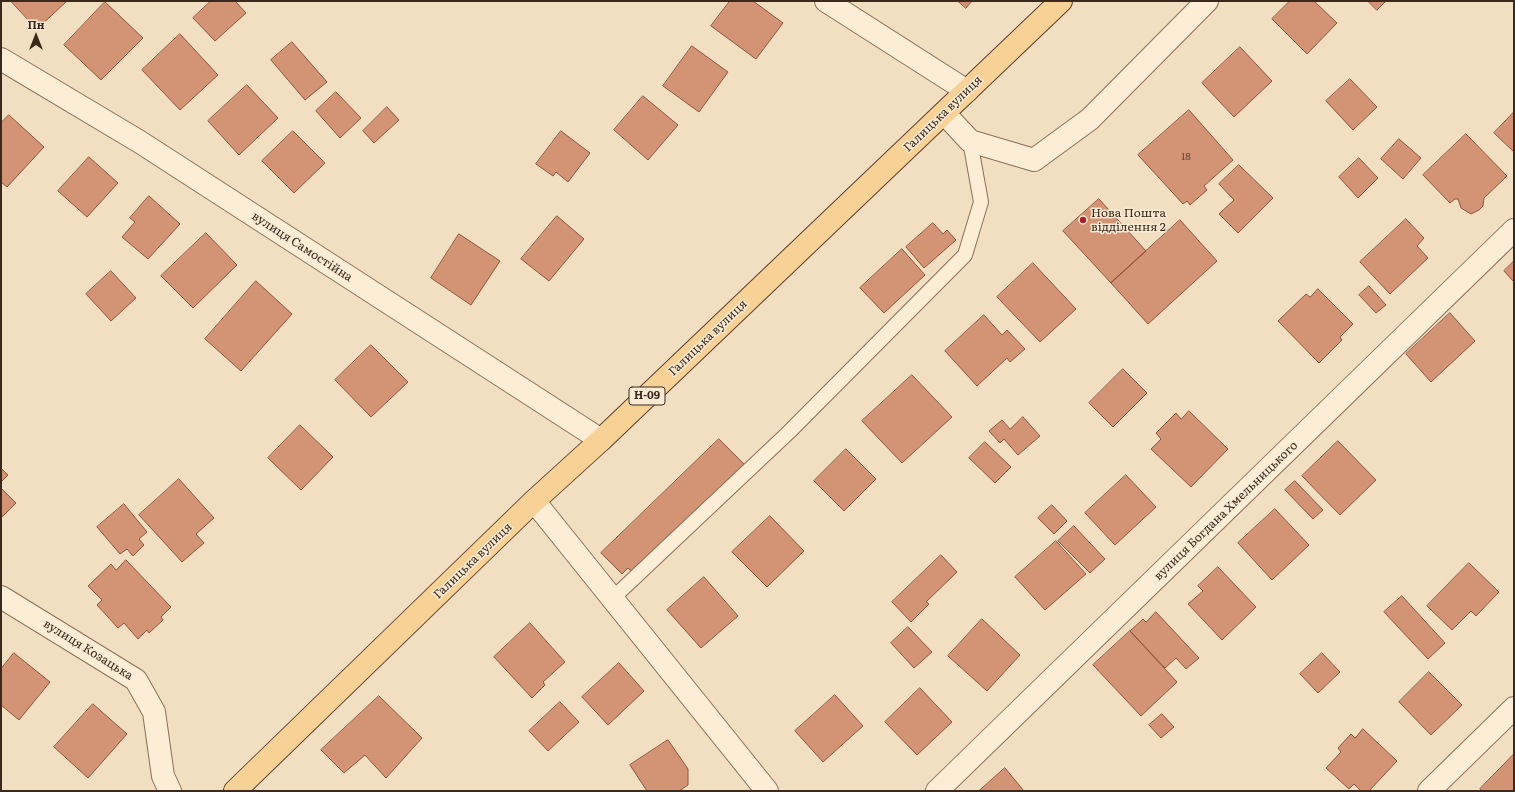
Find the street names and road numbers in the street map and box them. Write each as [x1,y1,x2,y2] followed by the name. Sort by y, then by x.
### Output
[901,73,985,155] street label: Галицька вулиця
[249,209,355,285] street label: вулиця Самостійна
[666,297,750,379] street label: Галицька вулиця
[629,387,665,405] road number: Н-09
[1151,438,1301,584] street label: вулиця Богдана Хмельницького
[431,520,515,602] street label: Галицька вулиця
[41,617,135,683] street label: вулиця Козацька

